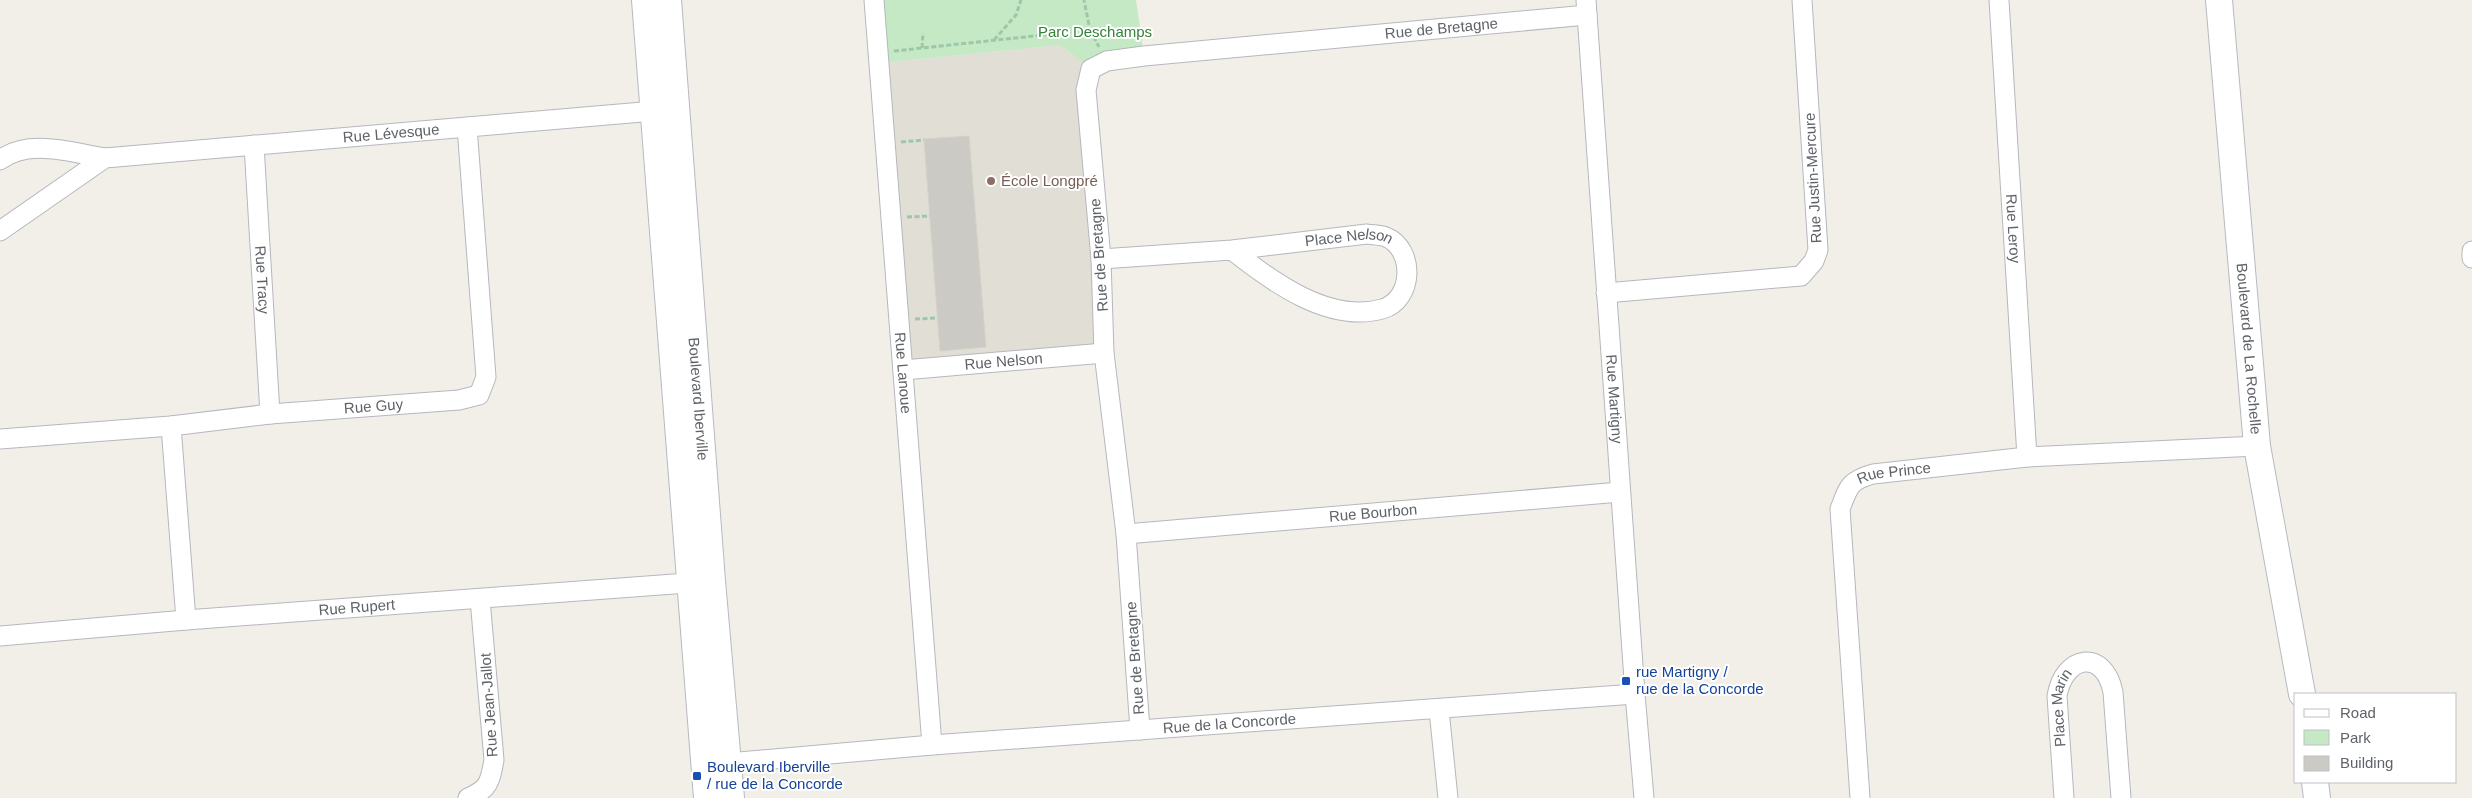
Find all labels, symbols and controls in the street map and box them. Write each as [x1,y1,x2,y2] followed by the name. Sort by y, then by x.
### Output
[1384,14,1499,42] street label: Rue de Bretagne
[1038,23,1152,40] park label: Parc Deschamps
[1801,112,1824,244] street label: Rue Justin-Mercure
[342,120,440,146] street label: Rue Lévesque
[1001,172,1098,189] place label: École Longpré
[985,175,997,187] marker: École Longpré
[2003,193,2024,264] street label: Rue Leroy
[1086,198,1111,312] street label: Rue de Bretagne
[1304,225,1396,249] street label: Place Nelson
[252,245,273,315] street label: Rue Tracy
[2233,262,2265,435] street label: Boulevard de La Rochelle
[892,331,915,414] street label: Rue Lanoue
[686,337,712,461] street label: Boulevard Iberville
[964,349,1043,373] street label: Rue Nelson
[1603,354,1626,445] street label: Rue Martigny
[343,395,404,416] street label: Rue Guy
[1854,459,1932,487] street label: Rue Prince
[1328,500,1418,525] street label: Rue Bourbon
[318,596,397,618] street label: Rue Rupert
[1122,601,1147,715] street label: Rue de Bretagne
[476,652,501,758] street label: Rue Jean-Jallot
[1636,663,1764,697] place label: rue Martigny / rue de la Concorde
[2048,665,2075,747] street label: Place Marin
[1620,675,1632,687] marker: rue Martigny / rue de la Concorde
[2294,693,2457,783] legend
[2340,704,2376,721] text: Road
[1162,710,1297,736] street label: Rue de la Concorde
[2340,729,2371,746] text: Park
[2340,754,2393,771] text: Building
[707,758,843,792] place label: Boulevard Iberville / rue de la Concorde
[691,770,703,782] marker: Boulevard Iberville / rue de la Concorde

